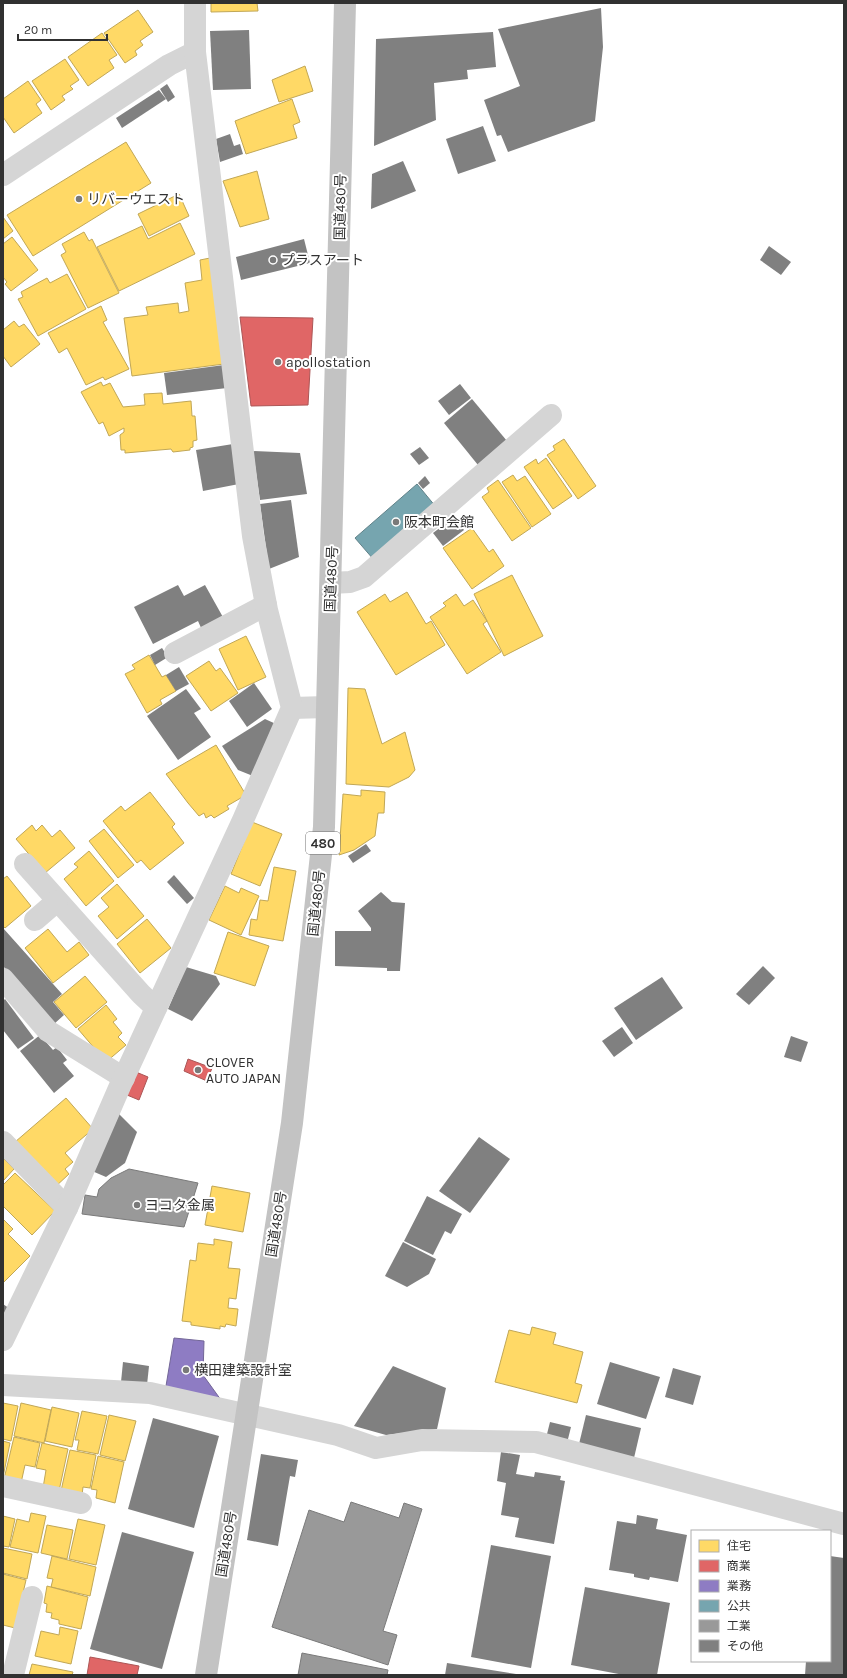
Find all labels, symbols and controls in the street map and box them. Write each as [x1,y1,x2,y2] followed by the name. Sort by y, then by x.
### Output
[18,16,107,42] scale bar
[24,23,52,37] text: 20 m
[331,173,350,241] street label: 国道480号
[87,191,185,208] place label: リバーウエスト
[74,194,84,204] marker: リバーウエスト
[281,252,364,269] place label: プラスアート
[268,255,278,265] marker: プラスアート
[286,354,371,371] place label: apollostation
[273,357,283,367] marker: apollostation
[404,514,474,531] place label: 阪本町会館
[391,517,401,527] marker: 阪本町会館
[322,545,341,613] street label: 国道480号
[306,832,340,854] road number: 480
[305,869,328,937] street label: 国道480号
[206,1054,281,1087] place label: CLOVER AUTO JAPAN
[193,1065,203,1075] marker: CLOVER AUTO JAPAN
[263,1190,290,1258] street label: 国道480号
[145,1197,215,1214] place label: ヨコタ金属
[132,1200,142,1210] marker: ヨコタ金属
[194,1362,292,1379] place label: 横田建築設計室
[181,1365,191,1375] marker: 横田建築設計室
[213,1510,240,1578] street label: 国道480号
[691,1530,831,1662] legend
[727,1539,751,1553] text: 住宅
[727,1559,751,1573] text: 商業
[727,1579,751,1593] text: 業務
[727,1599,751,1613] text: 公共
[727,1619,751,1633] text: 工業
[727,1639,763,1653] text: その他

